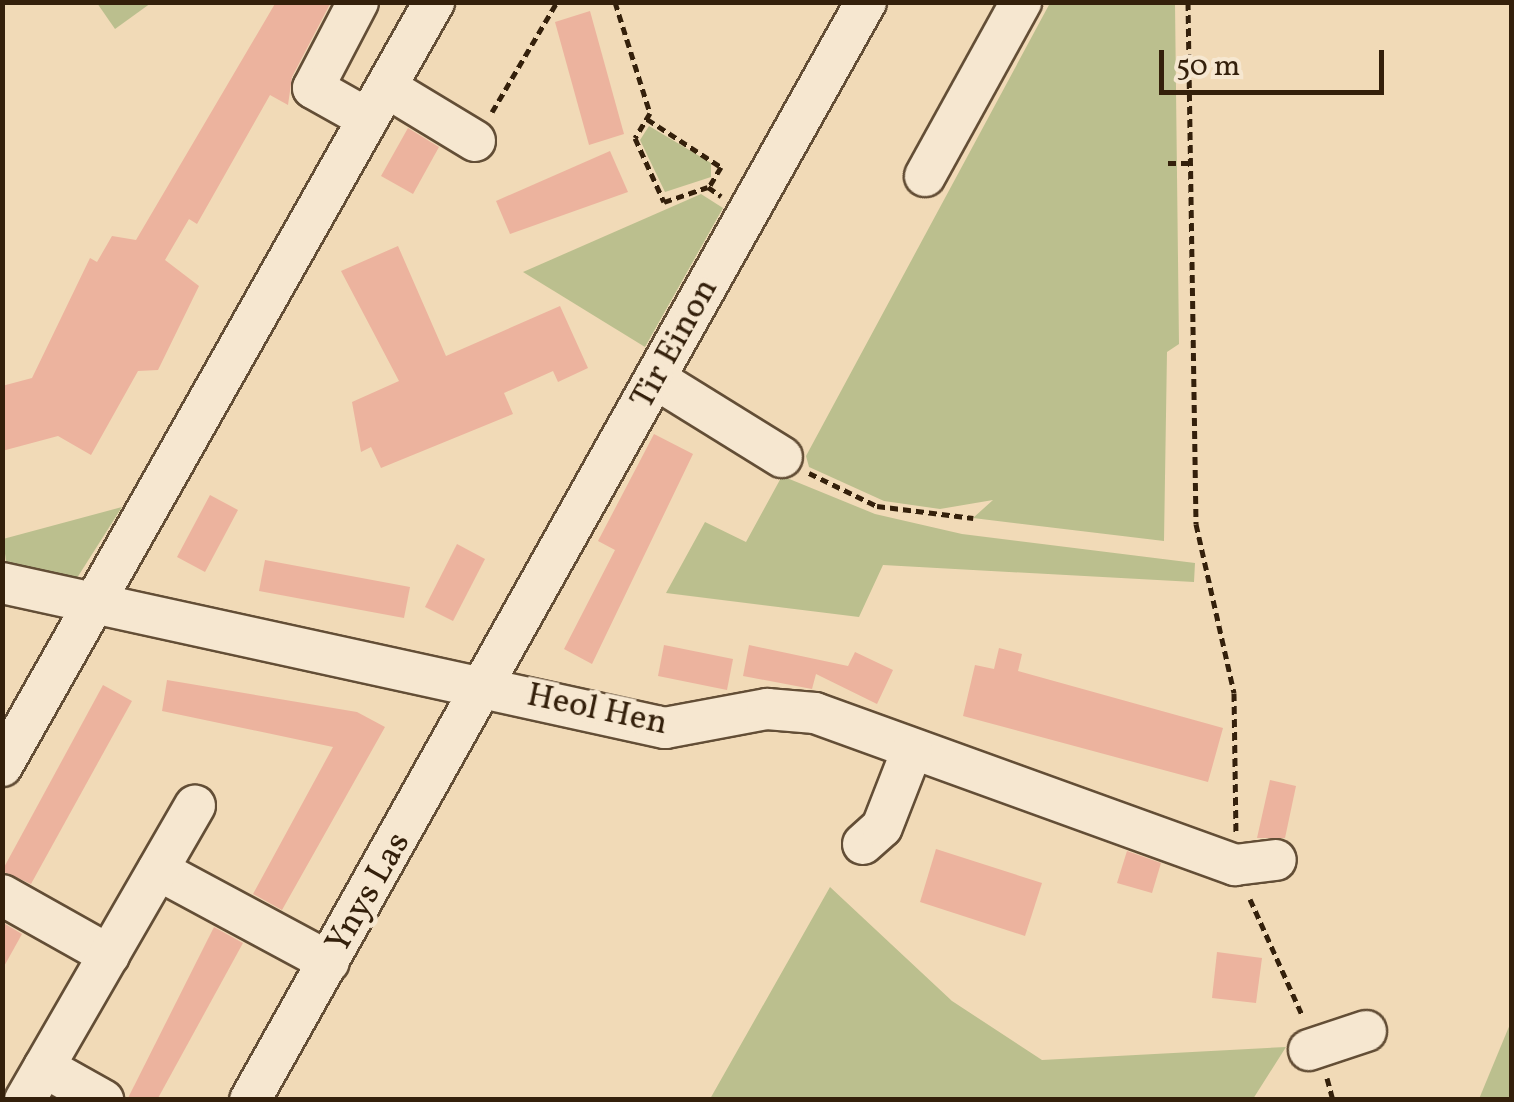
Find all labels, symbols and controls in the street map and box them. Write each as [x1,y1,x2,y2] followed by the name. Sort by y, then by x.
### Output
[1164,30,1389,92] scale bar
[1176,46,1240,88] text: 50 m
[622,271,728,417] street label: Tir Einon
[523,675,671,745] street label: Heol Hen
[318,825,420,961] street label: Ynys Las

